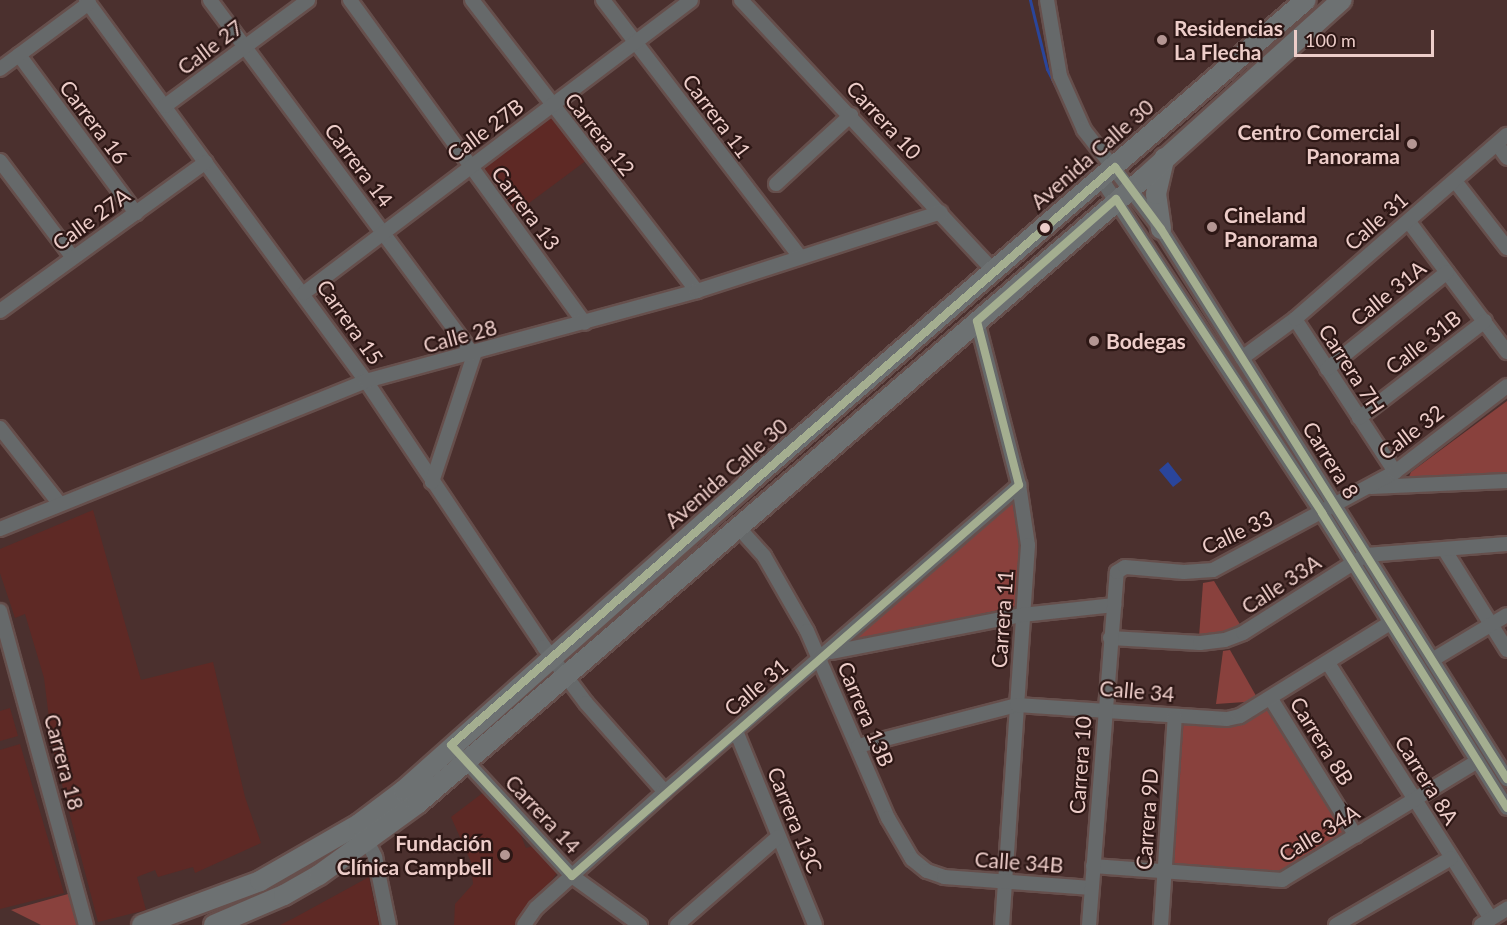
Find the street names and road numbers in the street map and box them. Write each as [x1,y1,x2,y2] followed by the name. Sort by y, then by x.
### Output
[172,14,248,80] street label: Calle 27
[677,69,757,163] street label: Carrera 11
[54,75,134,169] street label: Carrera 16
[841,76,927,164] street label: Carrera 10
[560,88,640,180] street label: Carrera 12
[442,93,528,167] street label: Calle 27B
[1025,94,1159,214] street label: Avenida Calle 30
[319,118,399,212] street label: Carrera 14
[486,161,566,255] street label: Carrera 13
[47,183,135,255] street label: Calle 27A
[1339,187,1413,255] street label: Calle 31
[1345,255,1431,331] street label: Calle 31A
[312,275,388,369] street label: Carrera 15
[1380,305,1466,379] street label: Calle 31B
[420,314,500,358] street label: Calle 28
[1314,319,1390,419] street label: Carrera 7H
[1373,399,1449,465] street label: Calle 32
[659,413,793,533] street label: Avenida Calle 30
[1298,417,1364,503] street label: Carrera 8
[1198,505,1276,559] street label: Calle 33
[1237,549,1325,619] street label: Calle 33A
[986,569,1018,669] street label: Carrera 11
[719,653,793,721] street label: Calle 31
[833,658,899,770] street label: Carrera 13B
[1098,675,1176,707] street label: Calle 34
[1285,692,1359,790] street label: Carrera 8B
[39,711,89,813] street label: Carrera 18
[1064,715,1096,815] street label: Carrera 10
[1390,731,1464,829] street label: Carrera 8A
[762,763,828,877] street label: Carrera 13C
[1131,767,1163,871] street label: Carrera 9D
[500,770,586,858] street label: Carrera 14
[1274,799,1364,867] street label: Calle 34A
[974,846,1064,878] street label: Calle 34B

